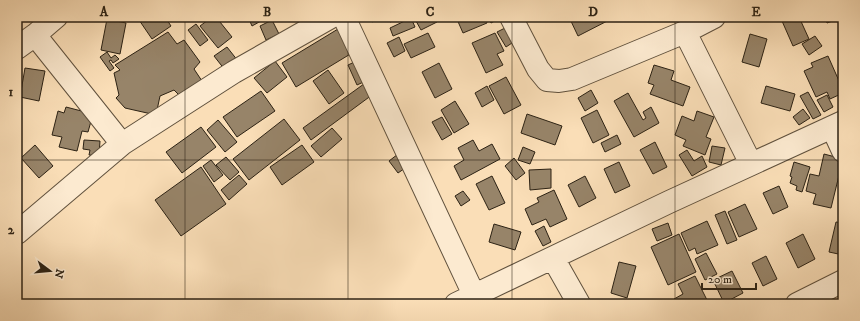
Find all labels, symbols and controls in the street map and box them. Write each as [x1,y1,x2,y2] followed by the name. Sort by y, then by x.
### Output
[99,4,109,20] text: A
[263,4,271,20] text: B
[426,4,435,20] text: C
[588,4,598,20] text: D
[751,4,761,20] text: E
[9,84,14,100] text: 1
[8,222,15,238] text: 2
[30,251,70,291] north arrow
[702,265,756,291] scale bar
[51,267,67,280] text: N
[708,272,732,287] text: 20 m

